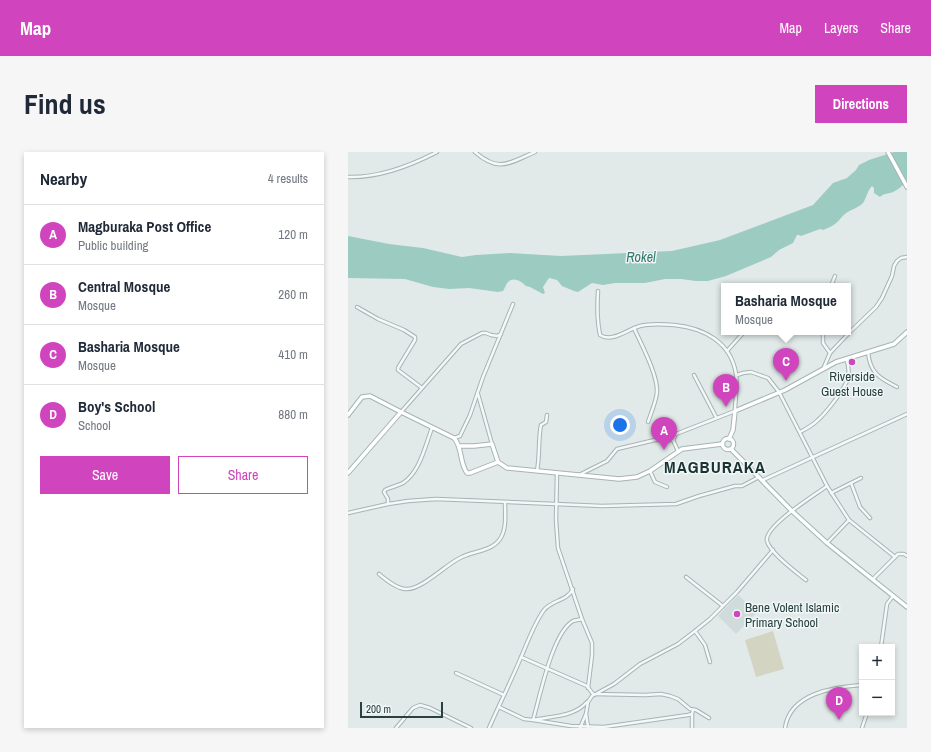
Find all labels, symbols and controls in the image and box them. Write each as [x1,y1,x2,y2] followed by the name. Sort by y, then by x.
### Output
[20,15,51,41] text: Map
[780,19,802,37] text: Map
[824,19,858,37] text: Layers
[880,19,911,37] text: Share
[24,85,106,123] text: Find us
[815,85,907,123] button: Directions
[40,167,87,190] text: Nearby
[268,170,308,187] text: 4 results
[78,216,211,237] text: Magburaka Post Office
[49,226,57,243] text: A
[278,226,308,243] text: 120 m
[78,237,149,254] text: Public building
[626,248,656,266] water label: Rokel
[78,276,170,297] text: Central Mosque
[721,283,851,335] popup
[49,286,57,303] text: B
[278,286,308,303] text: 260 m
[735,290,837,311] text: Basharia Mosque
[78,297,116,314] text: Mosque
[735,311,773,328] text: Mosque
[78,336,180,357] text: Basharia Mosque
[49,346,57,363] text: C
[278,346,308,363] text: 410 m
[773,348,799,381] pin: C
[78,357,116,374] text: Mosque
[847,357,857,367] marker: Riverside Guest House
[821,368,883,400] place label: Riverside Guest House
[713,374,739,407] pin: B
[78,396,155,417] text: Boy's School
[49,406,57,423] text: D
[278,406,308,423] text: 880 m
[610,415,630,435] your location
[78,417,111,434] text: School
[651,417,677,450] pin: A
[664,455,766,478] district label: MAGBURAKA
[40,456,170,494] button: Save
[178,456,308,494] button: Share
[745,599,839,631] place label: Bene Volent Islamic Primary School
[732,609,742,619] marker: Bene Volent Islamic Primary School
[859,644,895,716] map controls
[859,644,895,680] button: +
[859,680,895,716] button: −
[826,687,852,720] pin: D
[360,700,443,719] scale bar
[366,702,391,716] text: 200 m

